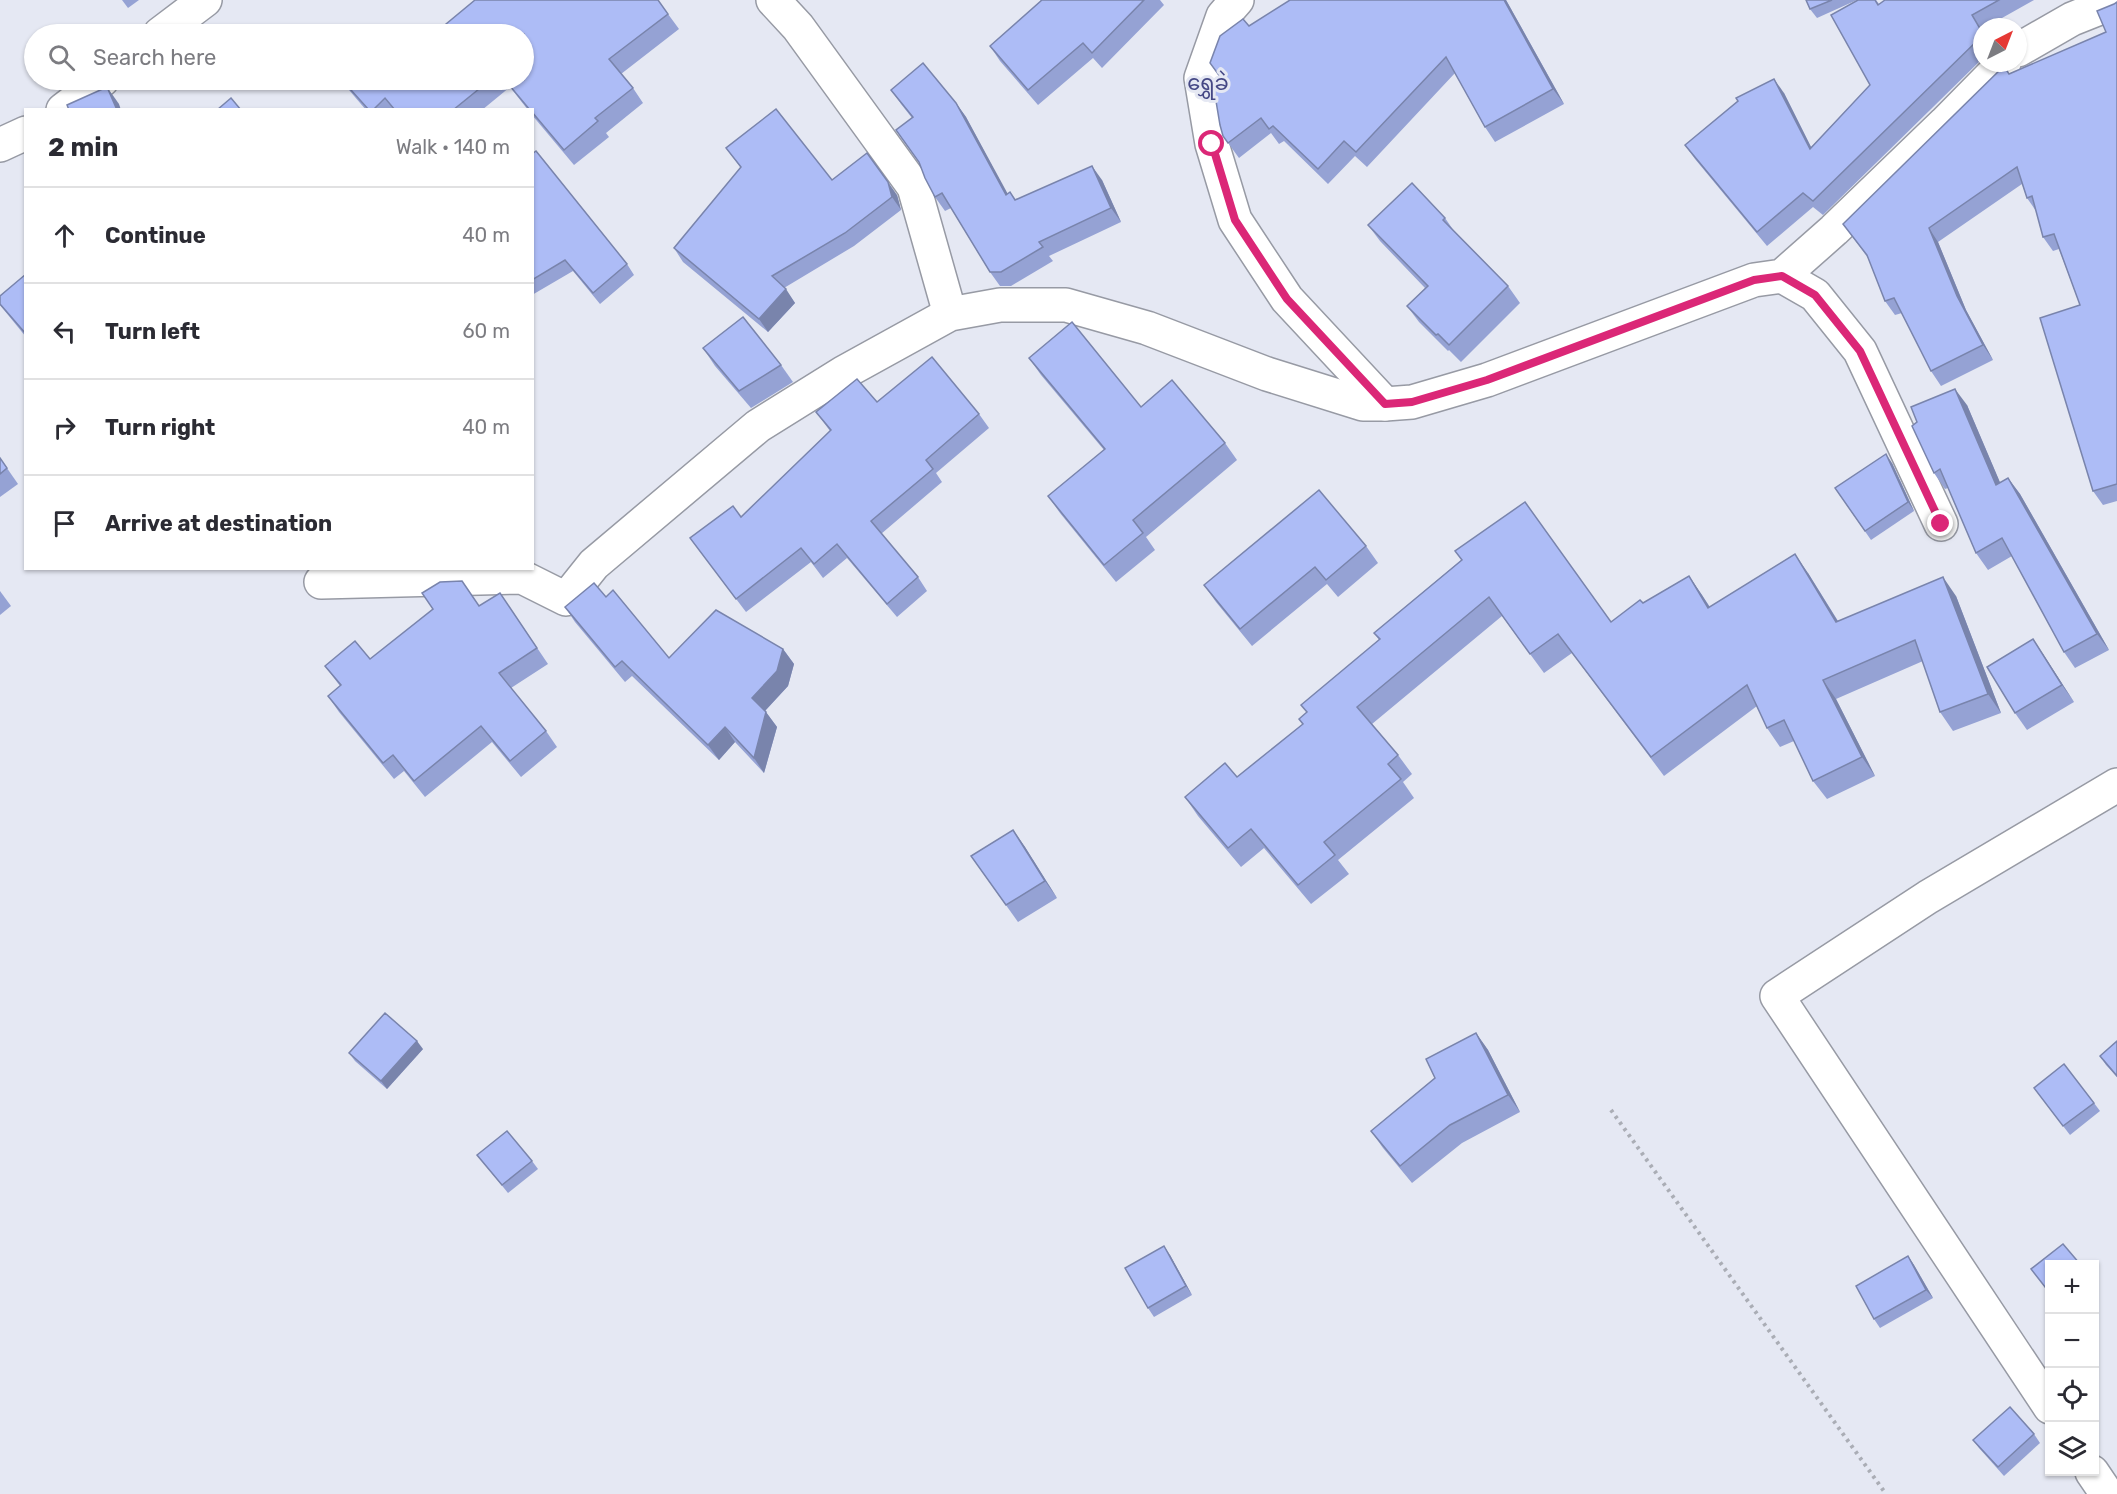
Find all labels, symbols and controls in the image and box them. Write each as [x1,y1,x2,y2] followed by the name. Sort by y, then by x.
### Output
[1973,18,2027,72] north arrow
[24,24,534,90] search box
[45,41,78,74] icon: search
[93,44,216,71] text: Search here
[1187,70,1229,100] district label: ရွှေခဲ
[1198,130,1224,156] route start
[48,132,118,163] text: 2 min
[396,135,510,159] text: Walk · 140 m
[48,219,81,252] icon: ahead
[105,222,206,249] text: Continue
[462,223,510,247] text: 40 m
[48,315,81,348] icon: left
[105,318,200,345] text: Turn left
[463,319,510,343] text: 60 m
[48,411,81,444] icon: right
[105,414,215,441] text: Turn right
[462,415,510,439] text: 40 m
[48,507,81,540] icon: arrive
[105,510,332,537] text: Arrive at destination
[1927,510,1953,536] route end
[2045,1260,2099,1476] map controls
[2045,1260,2099,1314] button: +
[2045,1314,2099,1368] button: −
[2045,1368,2099,1422] button: locate
[2045,1422,2099,1476] button: layers

